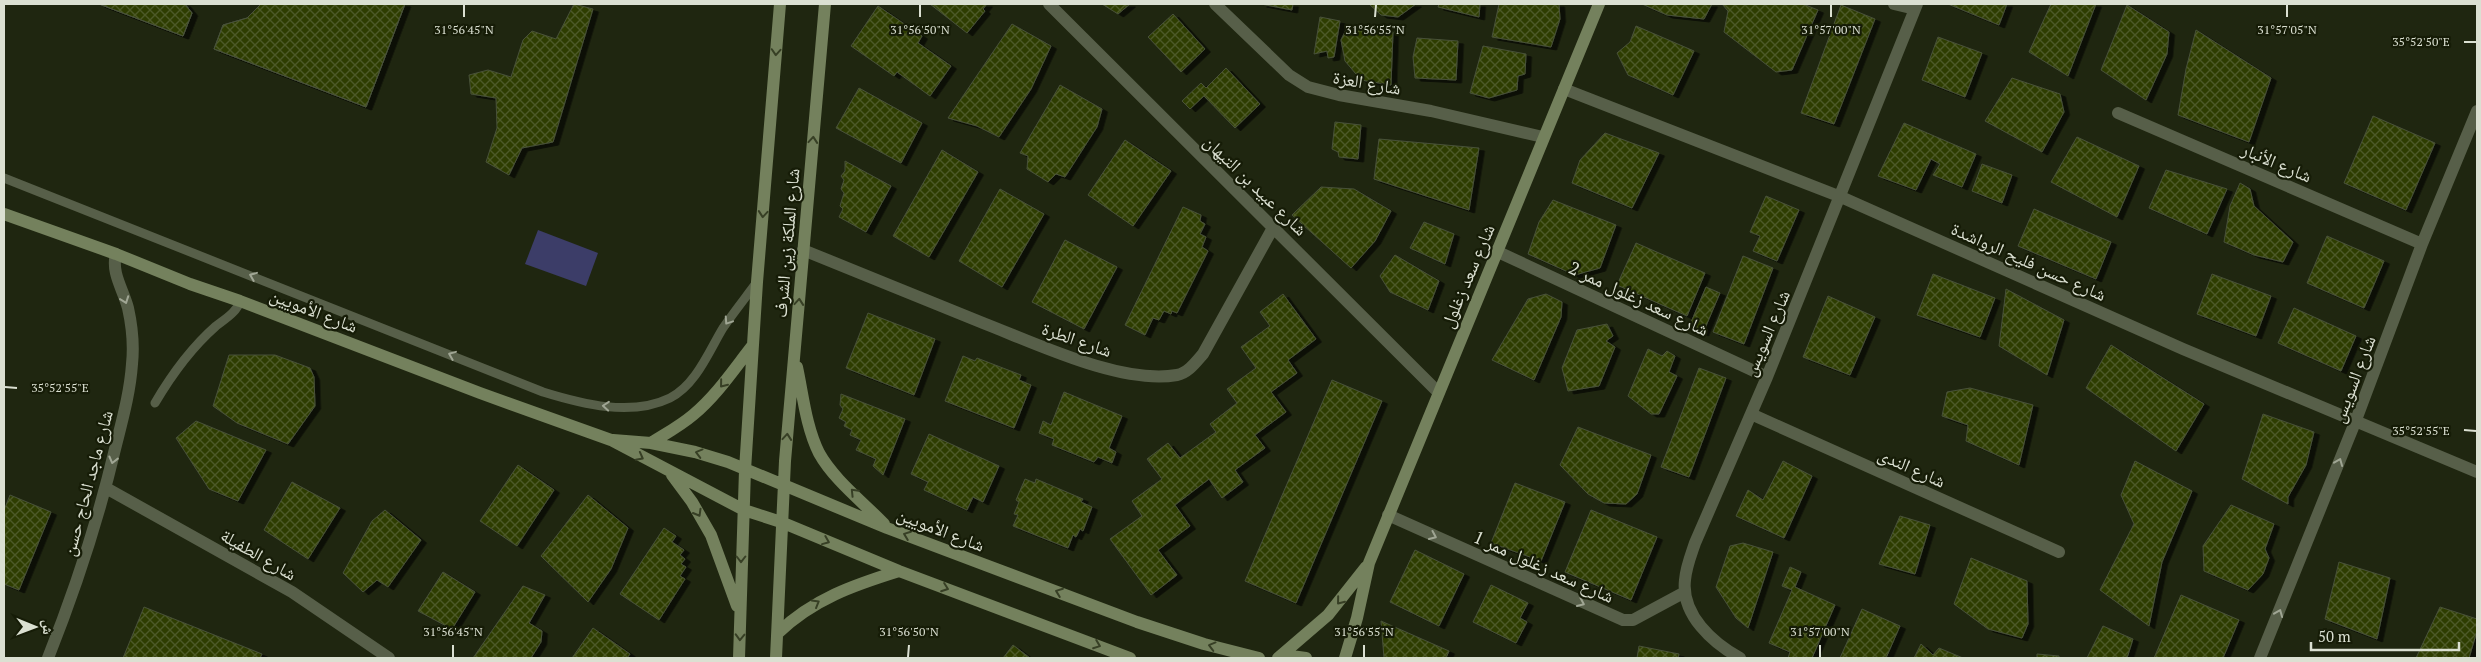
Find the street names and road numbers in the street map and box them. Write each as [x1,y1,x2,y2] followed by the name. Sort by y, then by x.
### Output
[1331,64,1403,100] street label: شارع العزة
[1199,129,1313,241] street label: شارع عبيد بن التيهان
[2237,136,2316,187] street label: شارع الأنبار
[768,167,804,319] street label: شارع الملكة زين الشرف
[1947,216,2110,307] street label: شارع حسن فليح الرواشدة
[1434,221,1500,331] street label: شارع سعد زغلول
[1565,255,1713,341] street label: شارع سعد زغلول ممر 2
[267,282,361,338] street label: شارع الأمويين
[1737,286,1795,380] street label: شارع السويس
[1039,316,1115,362] street label: شارع الطرة
[2325,332,2381,426] street label: شارع السويس
[56,407,119,559] street label: شارع ماجد الحاج حسن
[1874,441,1950,493] street label: شارع الندى
[894,501,988,557] street label: شارع الأمويين
[217,523,301,585] street label: شارع الطفيلة
[1470,524,1618,608] street label: شارع سعد زغلول ممر 1

